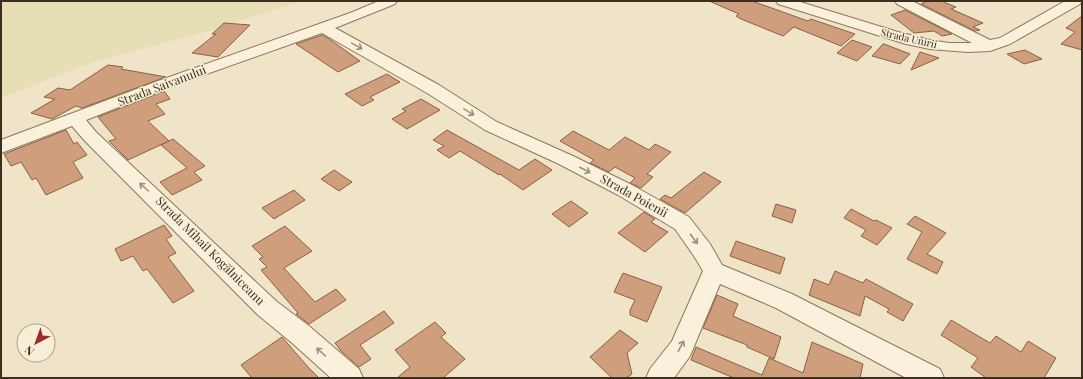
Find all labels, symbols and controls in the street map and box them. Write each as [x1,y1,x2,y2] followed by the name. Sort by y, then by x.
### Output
[879,25,939,51] street label: Strada Unirii
[351,43,363,51] one-way arrow
[115,61,209,109] street label: Strada Saivanului
[463,109,475,117] one-way arrow
[579,166,591,174] one-way arrow
[598,170,672,221] street label: Strada Poienii
[139,183,149,192] one-way arrow
[153,192,269,308] street label: Strada Mihail Kogălniceanu
[689,233,698,244] one-way arrow
[16,323,56,363] north arrow
[678,340,685,352] one-way arrow
[21,343,37,359] text: N
[316,348,326,357] one-way arrow

